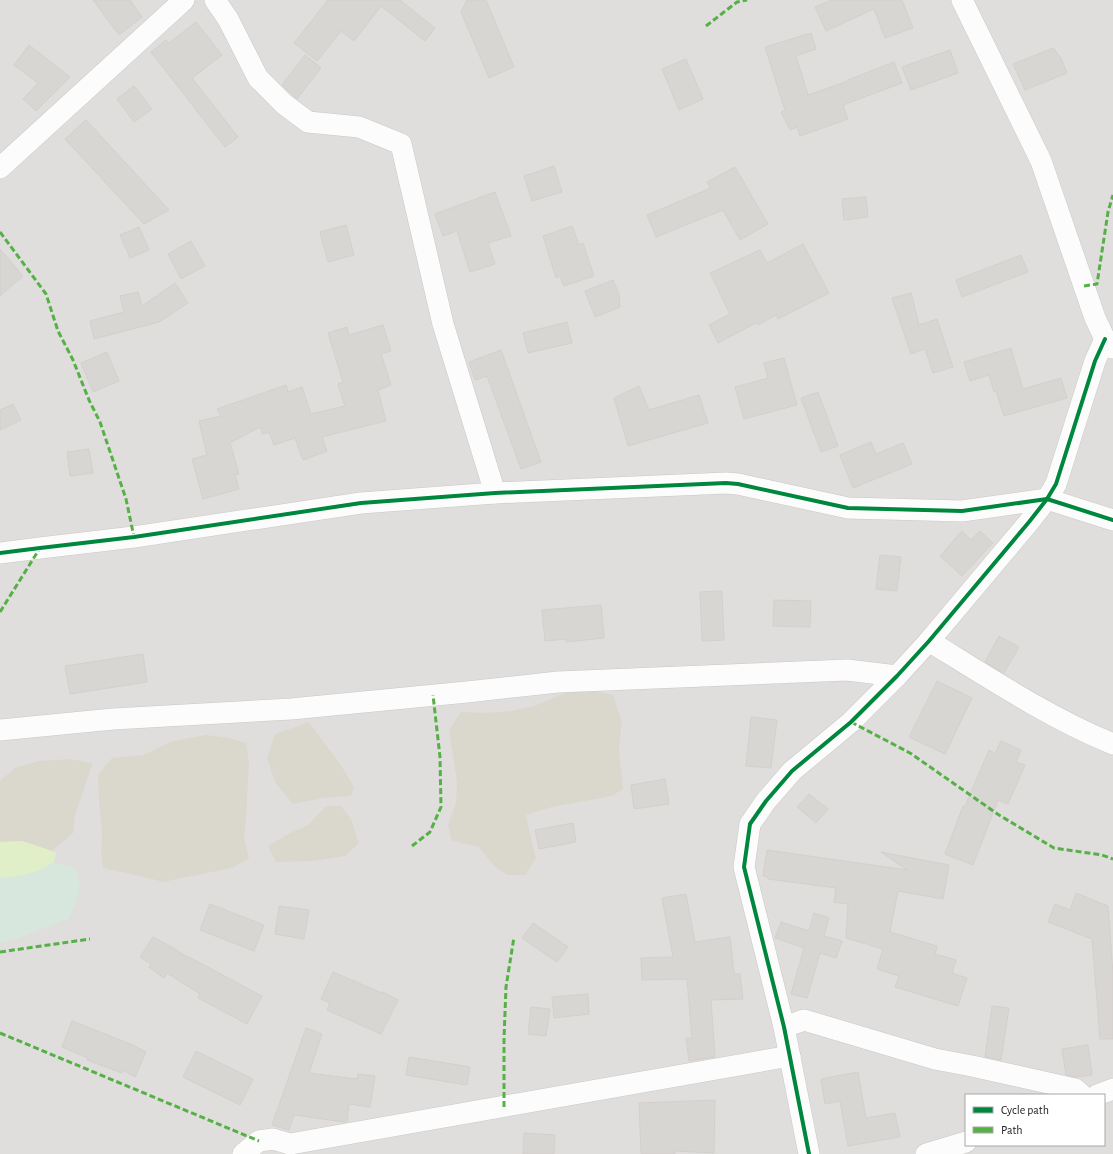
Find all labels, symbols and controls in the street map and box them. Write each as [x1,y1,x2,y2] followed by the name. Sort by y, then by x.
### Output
[965,1094,1105,1146] legend
[1001,1104,1049,1117] text: Cycle path
[1001,1124,1023,1136] text: Path

